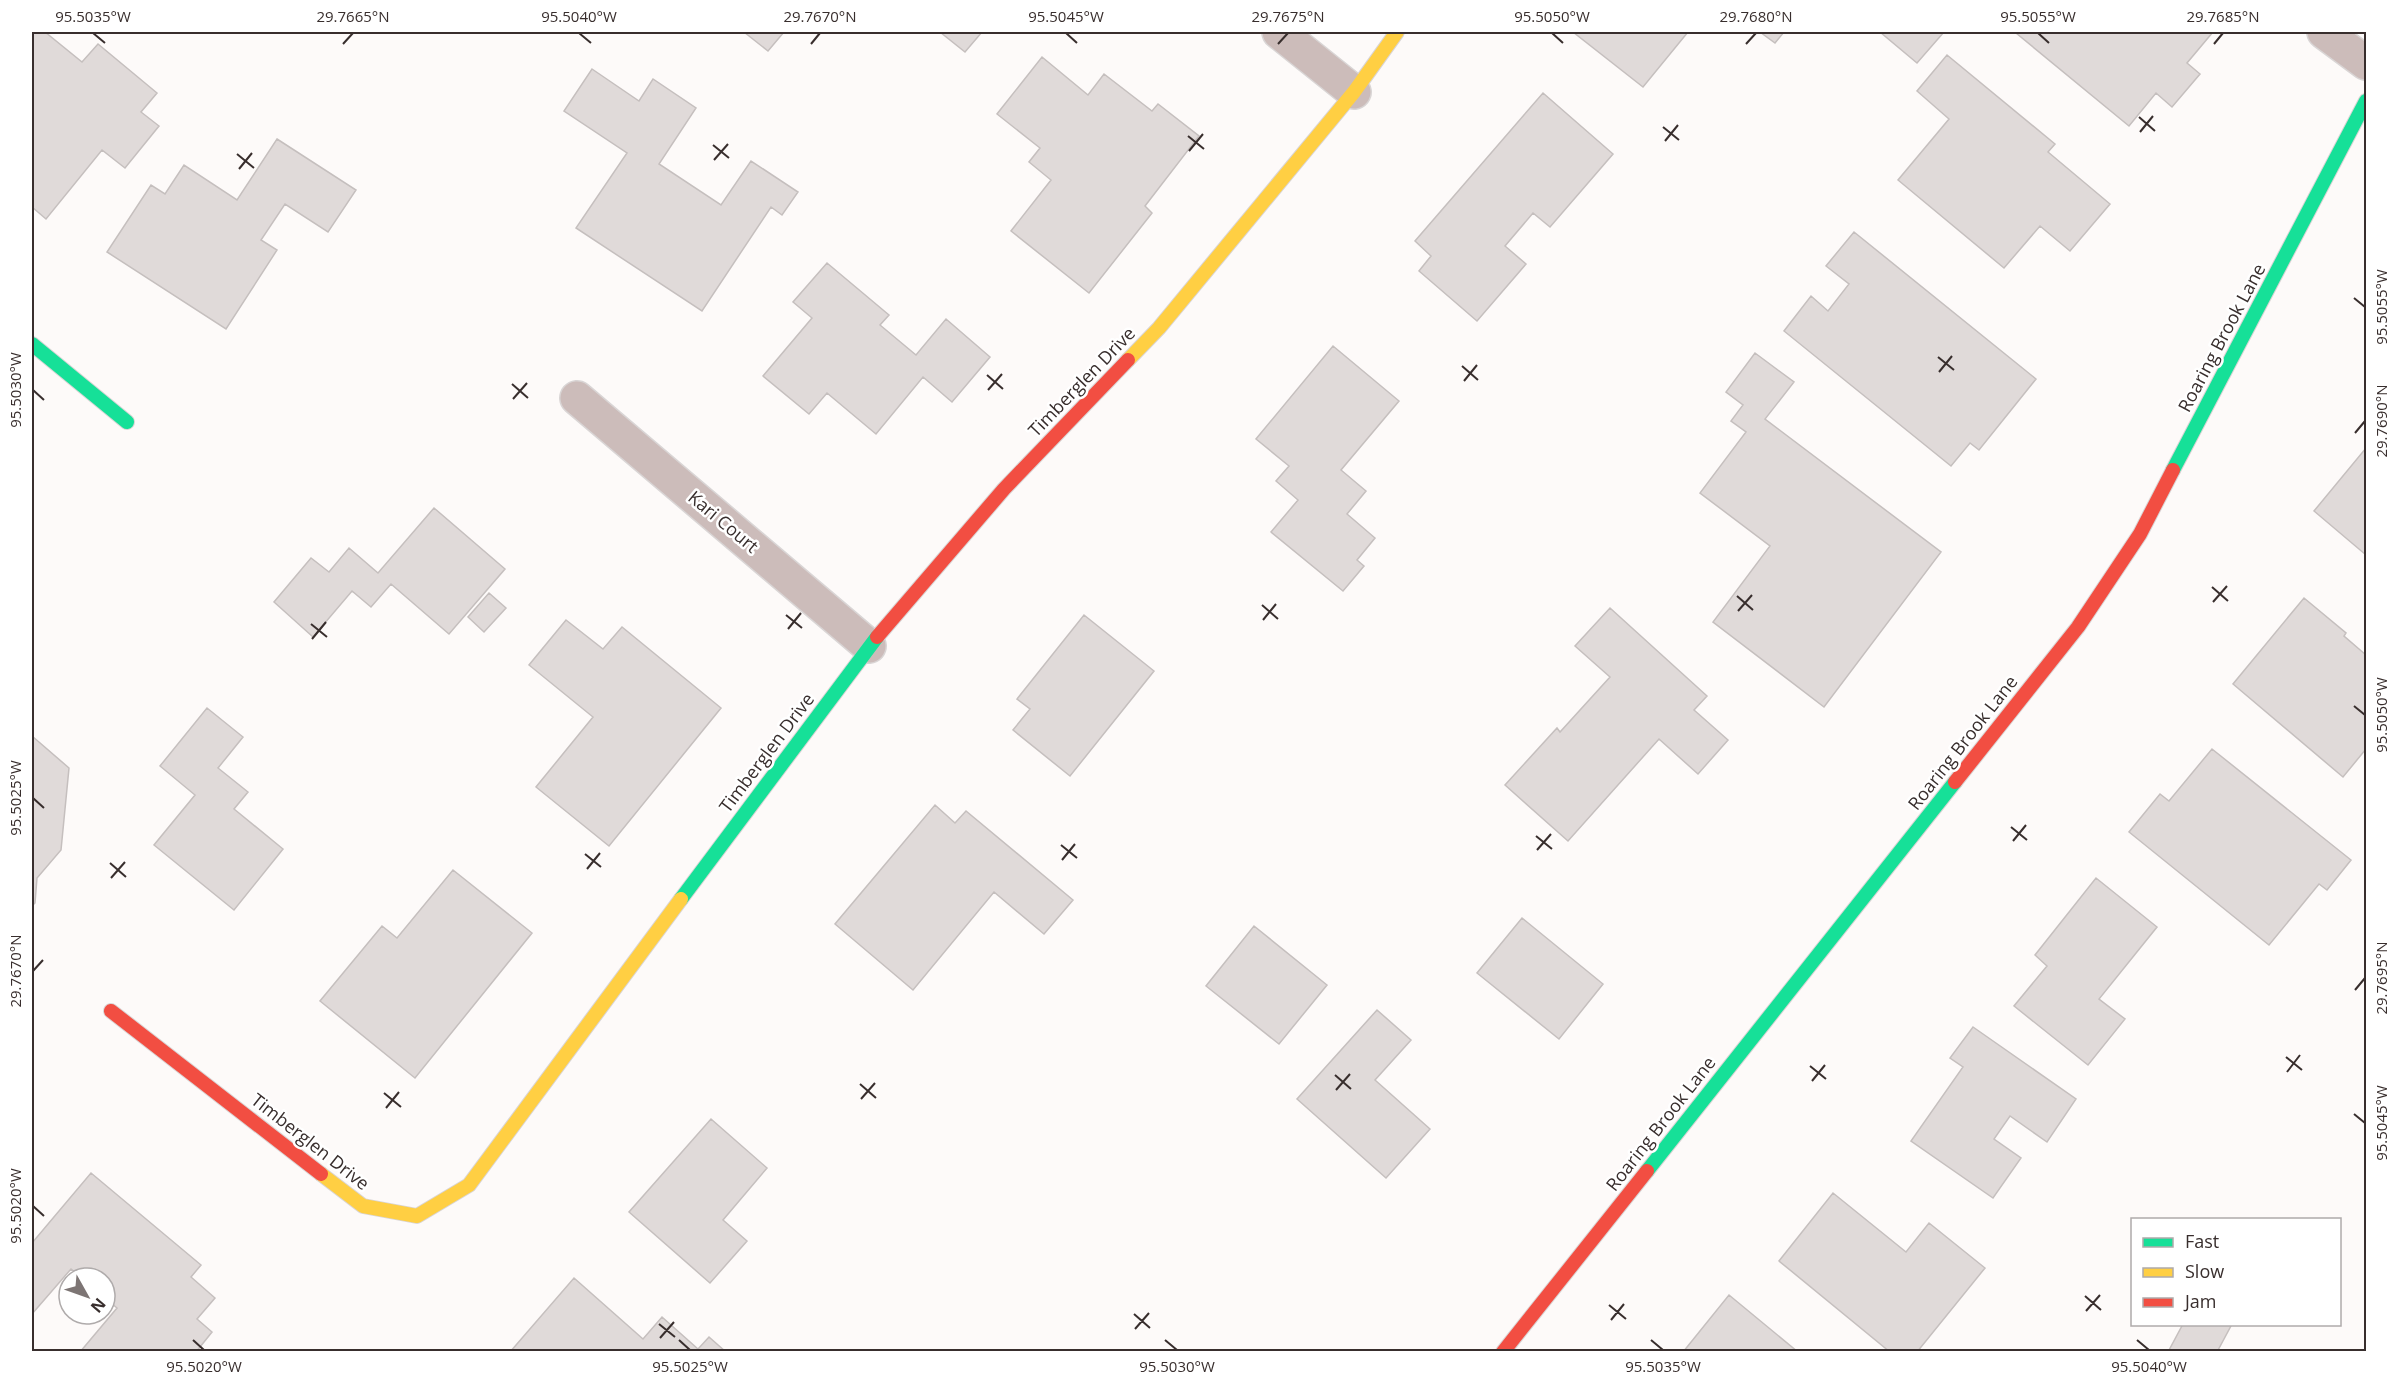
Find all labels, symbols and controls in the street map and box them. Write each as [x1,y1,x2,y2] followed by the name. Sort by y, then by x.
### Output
[55,6,131,26] text: 95.5035°W
[316,6,390,26] text: 29.7665°N
[541,6,617,26] text: 95.5040°W
[783,6,857,26] text: 29.7670°N
[1028,6,1104,26] text: 95.5045°W
[1251,6,1325,26] text: 29.7675°N
[1514,6,1590,26] text: 95.5050°W
[1719,6,1793,26] text: 29.7680°N
[2000,6,2076,26] text: 95.5055°W
[2186,6,2260,26] text: 29.7685°N
[2172,259,2270,416] street label: Roaring Brook Lane
[2371,269,2391,345] text: 95.5055°W
[1023,321,1140,441] street label: Timberglen Drive
[5,352,25,428] text: 95.5030°W
[2371,384,2391,458] text: 29.7690°N
[684,485,764,558] street label: Kari Court
[1902,670,2022,815] street label: Roaring Brook Lane
[2371,677,2391,753] text: 95.5050°W
[713,688,819,817] street label: Timberglen Drive
[5,760,25,836] text: 95.5025°W
[5,934,25,1008] text: 29.7670°N
[2371,941,2391,1015] text: 29.7695°N
[1600,1051,1720,1196] street label: Roaring Brook Lane
[2371,1085,2391,1161] text: 95.5045°W
[247,1087,375,1195] street label: Timberglen Drive
[5,1168,25,1244] text: 95.5020°W
[2131,1218,2341,1326] legend
[2185,1229,2219,1253] text: Fast
[2185,1259,2224,1283] text: Slow
[57,1266,117,1326] north arrow
[2183,1289,2217,1313] text: Jam
[86,1294,111,1318] text: N
[166,1356,242,1376] text: 95.5020°W
[652,1356,728,1376] text: 95.5025°W
[1139,1356,1215,1376] text: 95.5030°W
[1625,1356,1701,1376] text: 95.5035°W
[2111,1356,2187,1376] text: 95.5040°W

